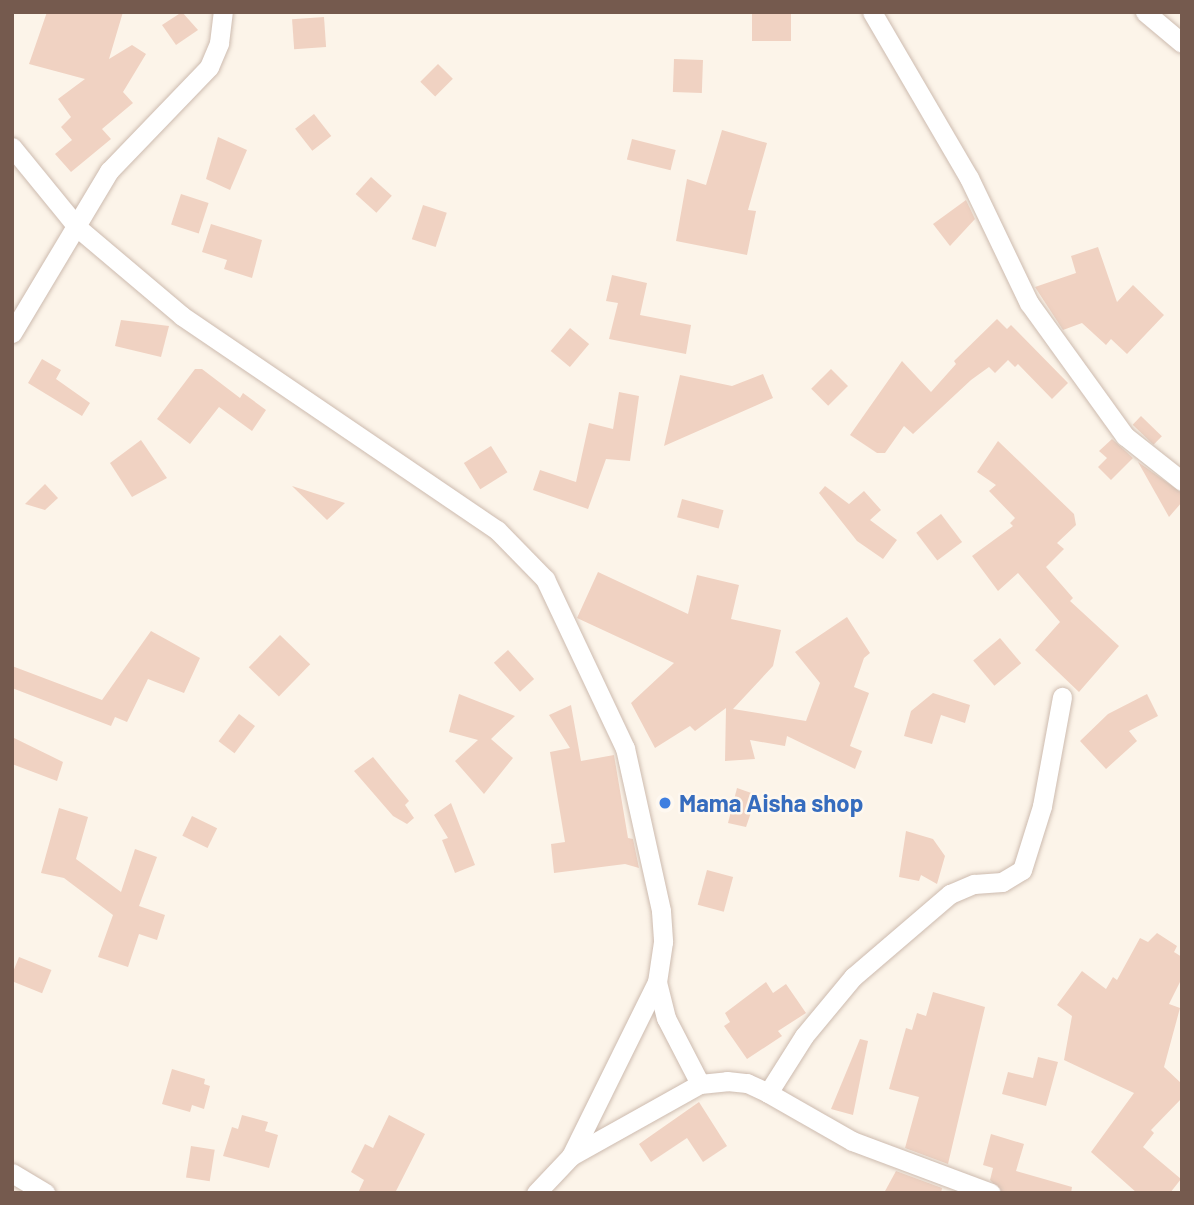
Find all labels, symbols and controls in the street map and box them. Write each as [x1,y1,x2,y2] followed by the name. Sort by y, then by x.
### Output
[679,789,863,817] place label: Mama Aisha shop
[657,795,673,811] marker: Mama Aisha shop

